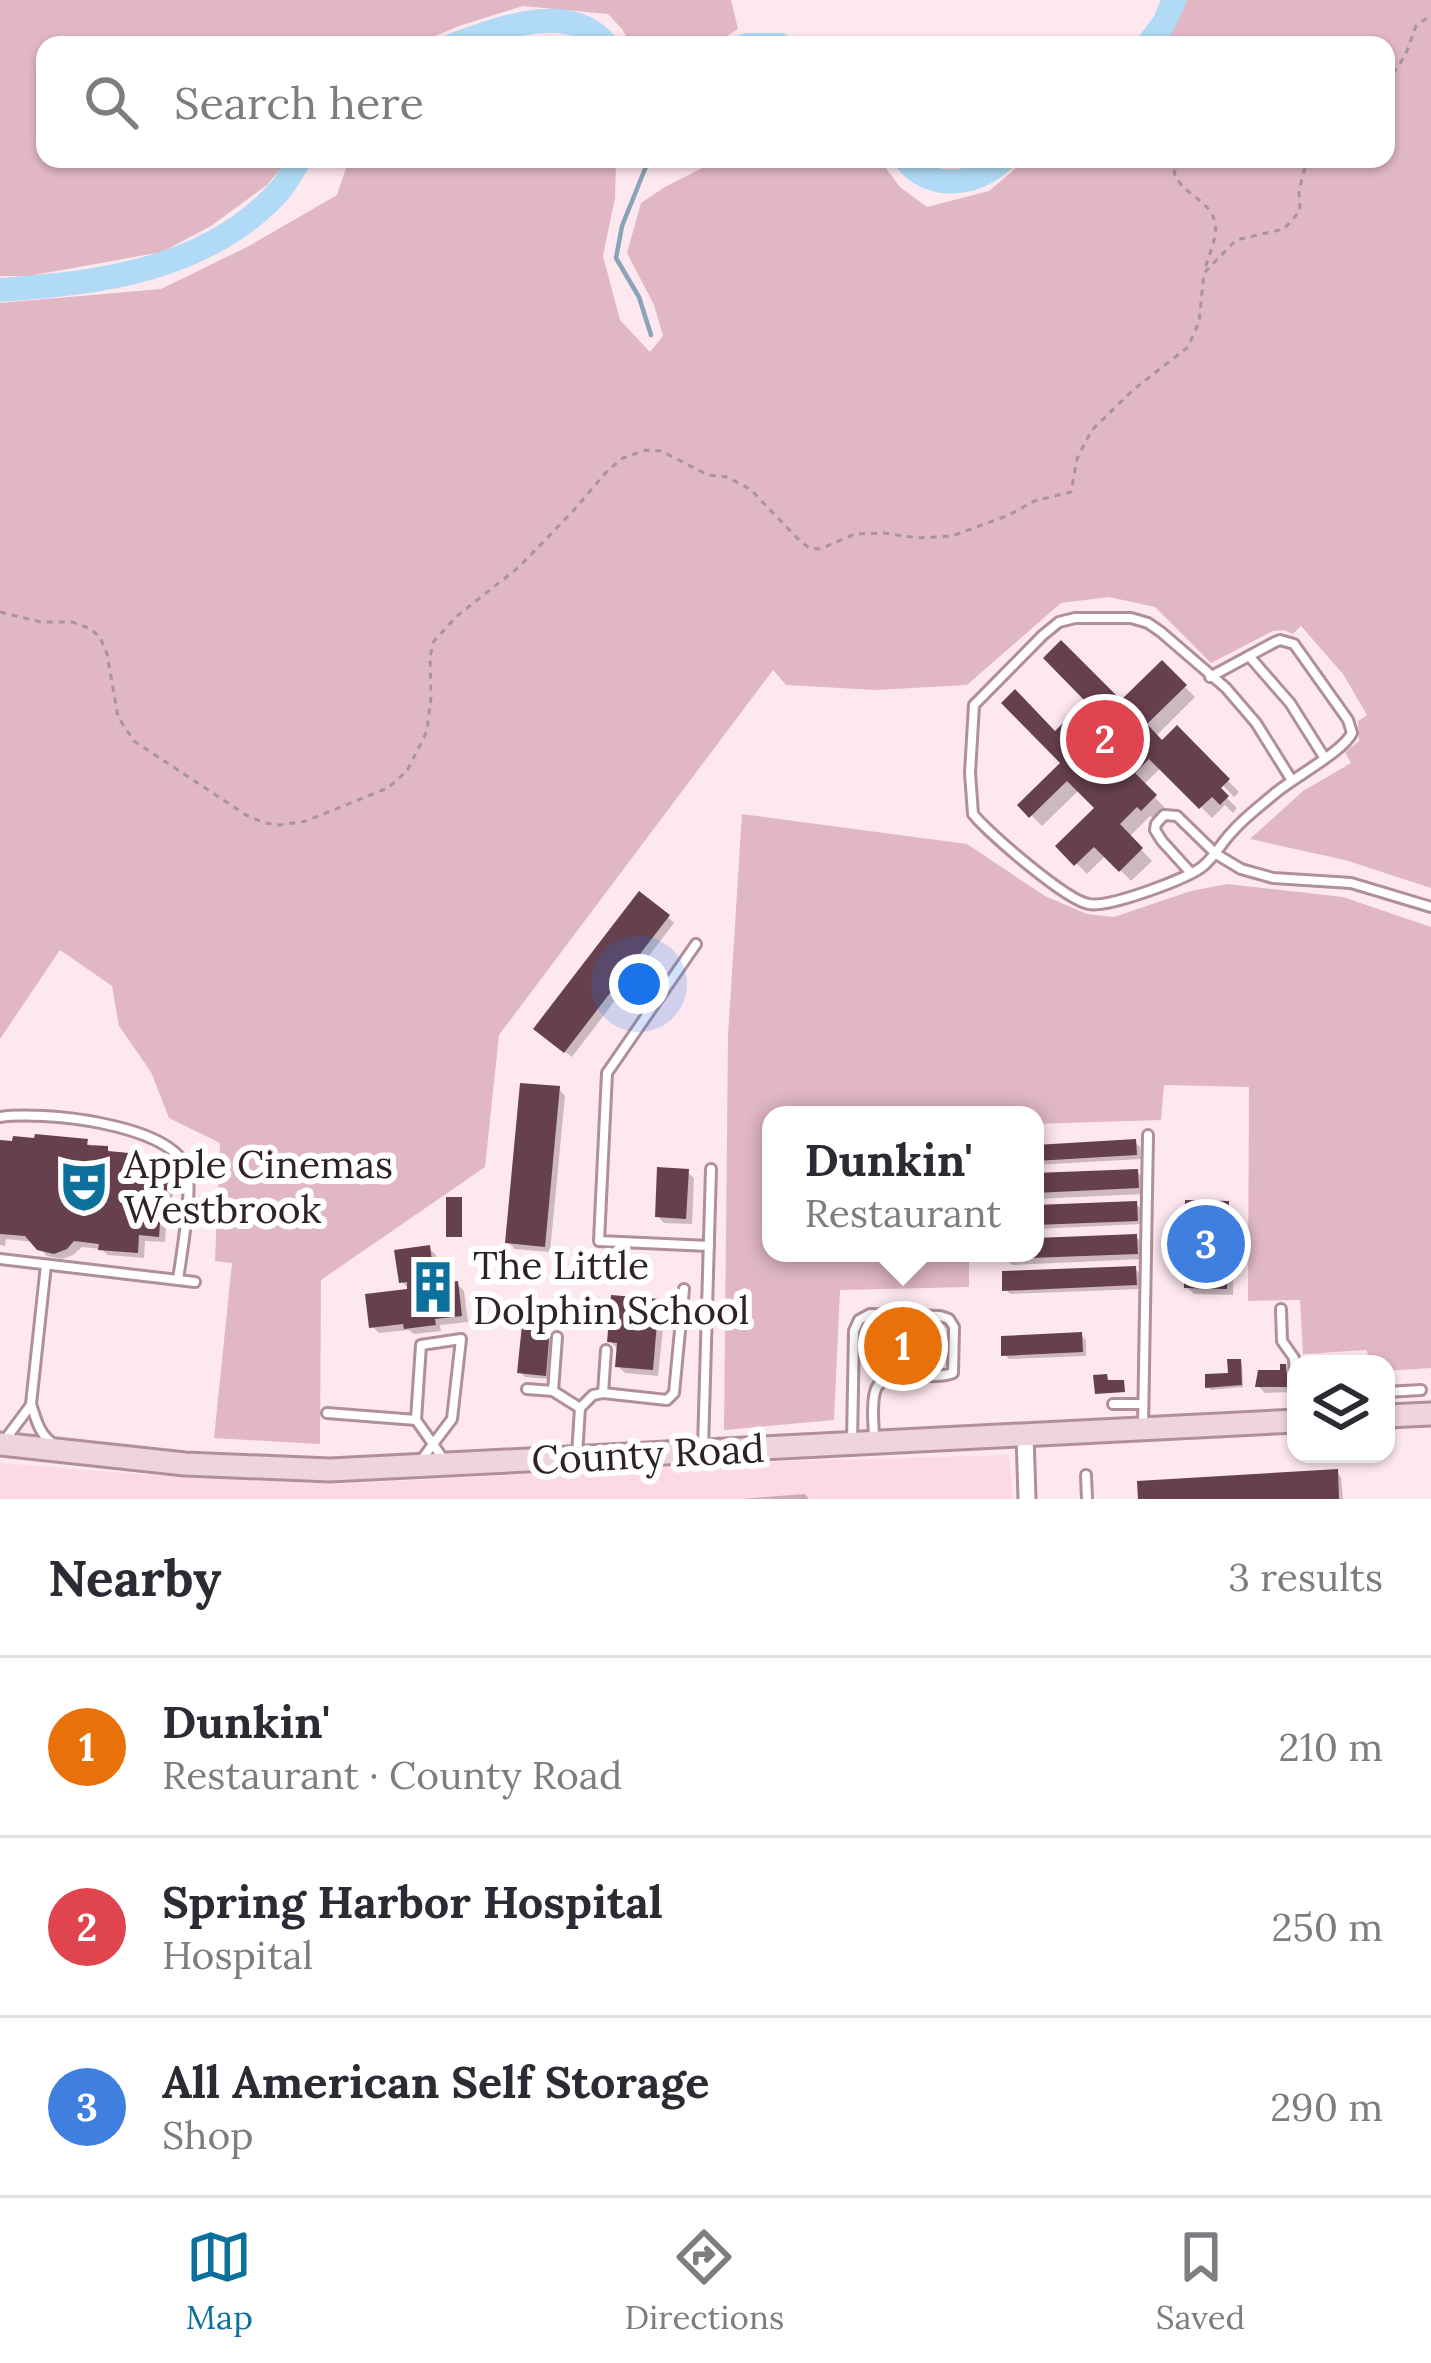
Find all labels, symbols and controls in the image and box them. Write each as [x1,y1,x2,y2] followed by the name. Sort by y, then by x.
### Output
[36,36,1395,168] search box
[78,69,144,135] icon: search
[174,74,424,131] text: Search here
[1066,694,1144,784] pin: 2
[609,954,669,1014] your location
[762,1106,1044,1262] popup
[805,1131,973,1188] text: Dunkin'
[123,1139,393,1234] place label: Apple Cinemas Westbrook
[55,1157,113,1215] theatre icon: Apple Cinemas Westbrook
[805,1188,1001,1238] text: Restaurant
[1167,1199,1245,1289] pin: 3
[473,1240,749,1335] place label: The Little Dolphin School
[404,1258,462,1316] building icon: The Little Dolphin School
[864,1301,942,1391] pin: 1
[1287,1355,1395,1463] map controls
[1287,1355,1395,1463] button: layers
[530,1423,766,1485] street label: County Road
[48,1545,221,1610] text: Nearby
[1228,1552,1383,1602] text: 3 results
[162,1693,330,1750] text: Dunkin'
[79,1722,95,1772] text: 1
[1279,1722,1383,1772] text: 210 m
[162,1750,622,1800] text: Restaurant · County Road
[162,1873,663,1930] text: Spring Harbor Hospital
[77,1902,97,1952] text: 2
[1271,1902,1383,1952] text: 250 m
[162,1930,313,1980] text: Hospital
[162,2053,709,2110] text: All American Self Storage
[76,2082,98,2132] text: 3
[1270,2082,1383,2132] text: 290 m
[162,2110,254,2160] text: Shop
[186,2224,253,2338] tab: Map
[625,2224,784,2338] tab: Directions
[1156,2224,1245,2338] tab: Saved

